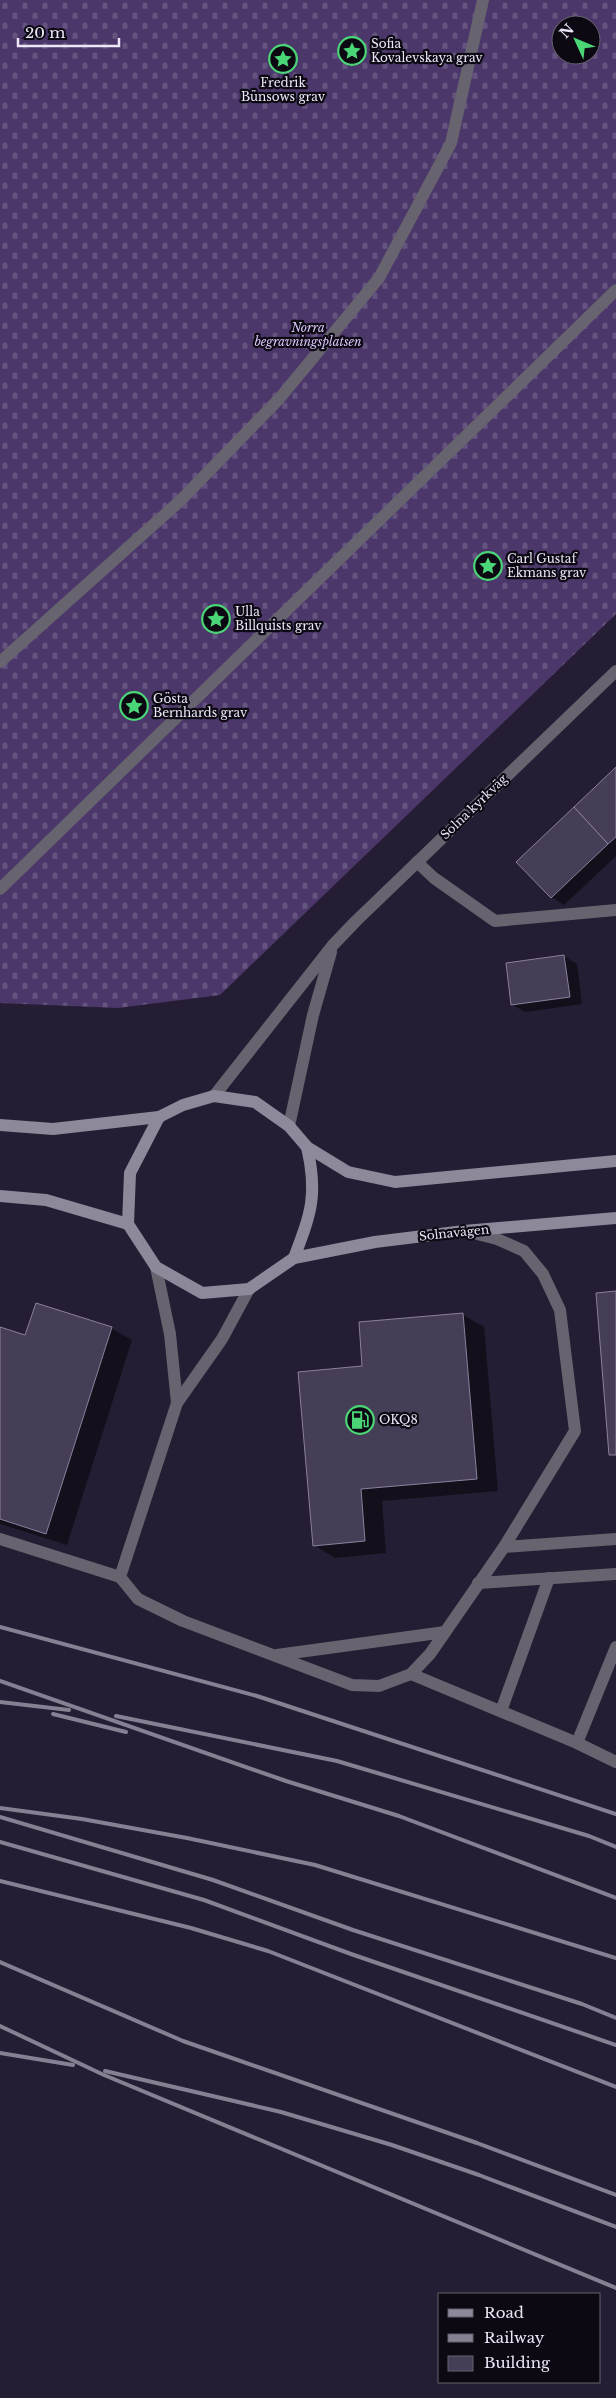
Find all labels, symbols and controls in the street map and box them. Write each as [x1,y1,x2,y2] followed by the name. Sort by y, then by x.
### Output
[18,15,119,47] scale bar
[551,15,601,65] north arrow
[556,20,578,42] text: N
[25,23,65,42] text: 20 m
[337,36,367,66] place icon: Sofia Kovalevskaya grav
[371,36,483,65] place label: Sofia Kovalevskaya grav
[268,44,298,74] place icon: Fredrik Bünsows grav
[241,75,326,104] place label: Fredrik Bünsows grav
[254,320,362,349] park label: Norra begravningsplatsen
[473,551,503,581] place icon: Carl Gustaf Ekmans grav
[507,551,587,580] place label: Carl Gustaf Ekmans grav
[201,604,231,634] place icon: Ulla Billquists grav
[235,604,322,633] place label: Ulla Billquists grav
[119,691,149,721] place icon: Gösta Bernhards grav
[153,691,248,720] place label: Gösta Bernhards grav
[437,770,511,842] street label: Solna kyrkväg
[418,1221,490,1244] street label: Solnavägen
[345,1405,375,1435] fuel station icon: OKQ8
[379,1412,418,1427] place label: OKQ8
[438,2293,601,2383] legend
[484,2303,524,2322] text: Road
[484,2328,545,2347] text: Railway
[484,2353,551,2372] text: Building

